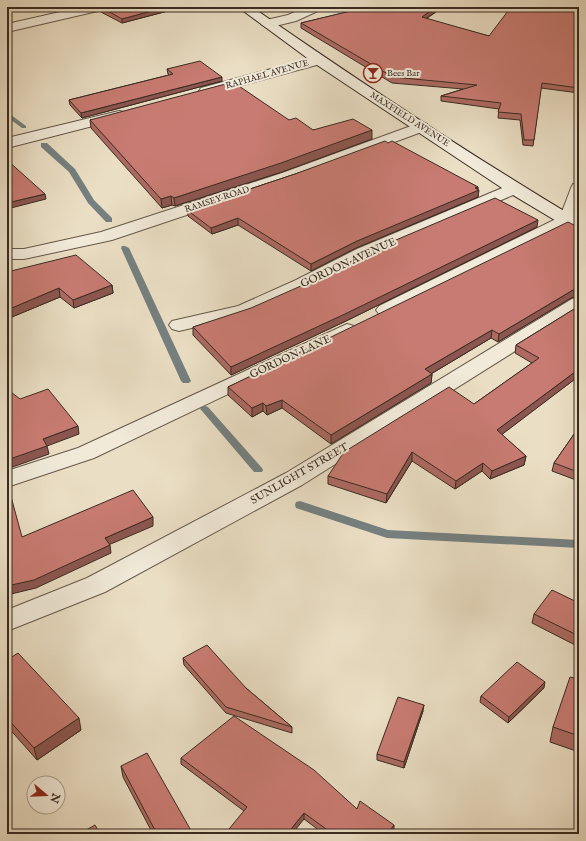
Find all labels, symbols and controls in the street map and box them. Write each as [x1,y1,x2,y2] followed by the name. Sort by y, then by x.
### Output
[224,57,310,92] street label: RAPHAEL AVENUE
[362,62,384,84] bar icon: Bees Bar
[387,68,420,79] place label: Bees Bar
[368,90,452,149] street label: MAXFIELD AVENUE
[183,184,251,215] street label: RAMSEY ROAD
[298,234,399,291] street label: GORDON AVENUE
[248,332,334,382] street label: GORDON LANE
[248,440,351,508] street label: SUNLIGHT STREET
[26,775,66,815] north arrow
[46,790,63,805] text: N

